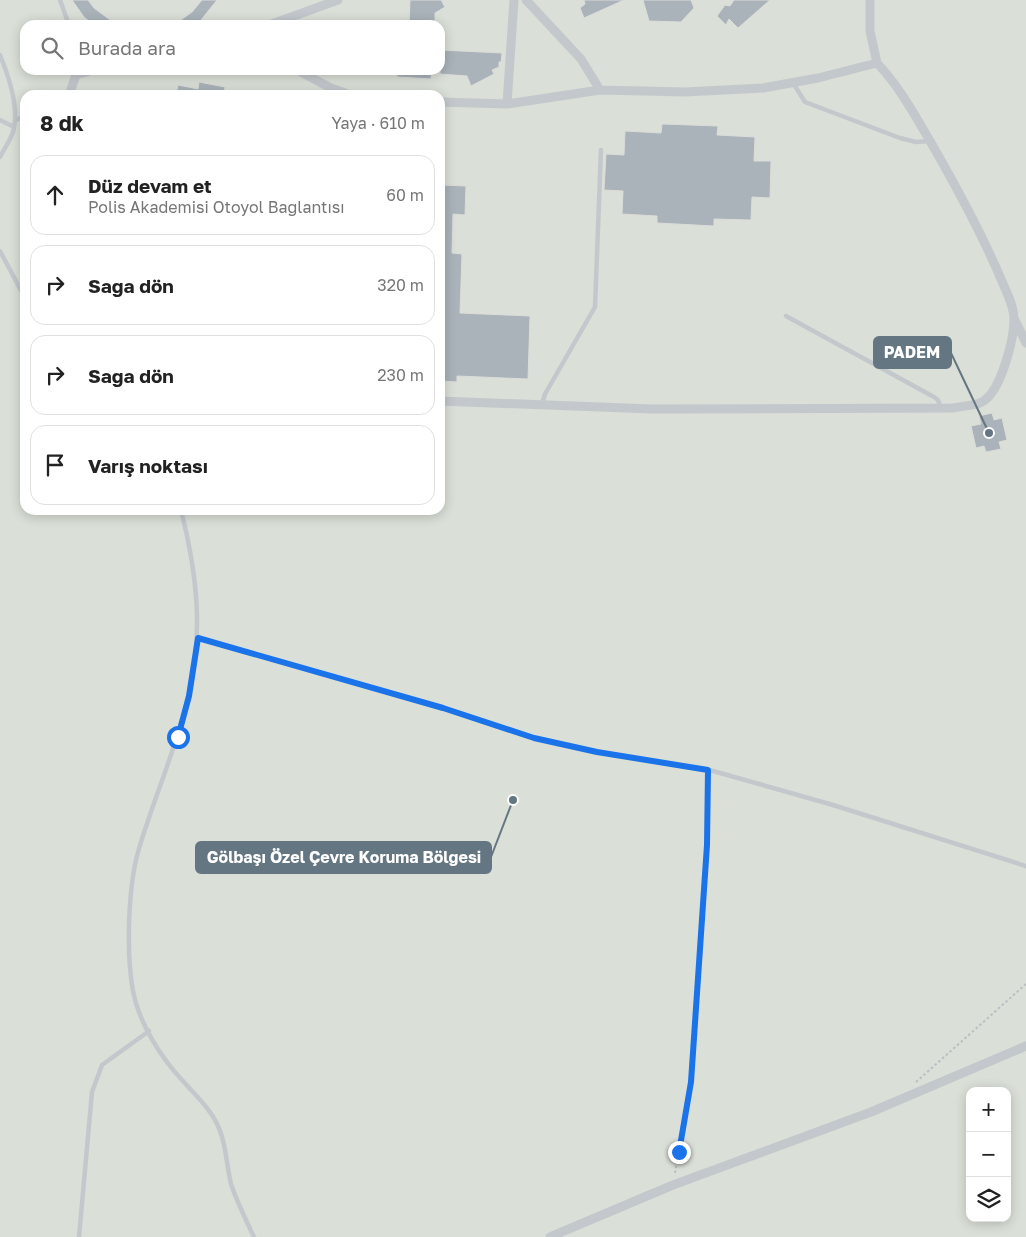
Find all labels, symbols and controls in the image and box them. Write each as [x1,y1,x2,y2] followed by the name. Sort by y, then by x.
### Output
[20,20,445,75] search box
[38,34,66,62] icon: search
[78,36,176,59] text: Burada ara
[40,110,84,136] text: 8 dk
[331,113,425,133] text: Yaya · 610 m
[88,174,212,197] text: Düz devam et
[41,181,69,209] icon: ahead
[386,185,424,205] text: 60 m
[88,197,345,217] text: Polis Akademisi Otoyol Bağlantısı
[41,271,69,299] icon: right
[88,274,174,297] text: Sağa dön
[377,275,424,295] text: 320 m
[874,337,951,368] callout: PADEM
[884,342,940,362] text: PADEM
[41,361,69,389] icon: right
[88,364,174,387] text: Sağa dön
[377,365,424,385] text: 230 m
[41,451,69,479] icon: arrive
[88,454,208,477] text: Varış noktası
[167,726,190,749] route start
[196,842,491,873] callout: Gölbaşı Özel Çevre Koruma Bölgesi
[207,847,481,867] text: Gölbaşı Özel Çevre Koruma Bölgesi
[966,1087,1011,1222] map controls
[966,1087,1011,1132] button: +
[966,1132,1011,1177] button: −
[668,1141,691,1164] route end
[966,1177,1011,1222] button: layers

